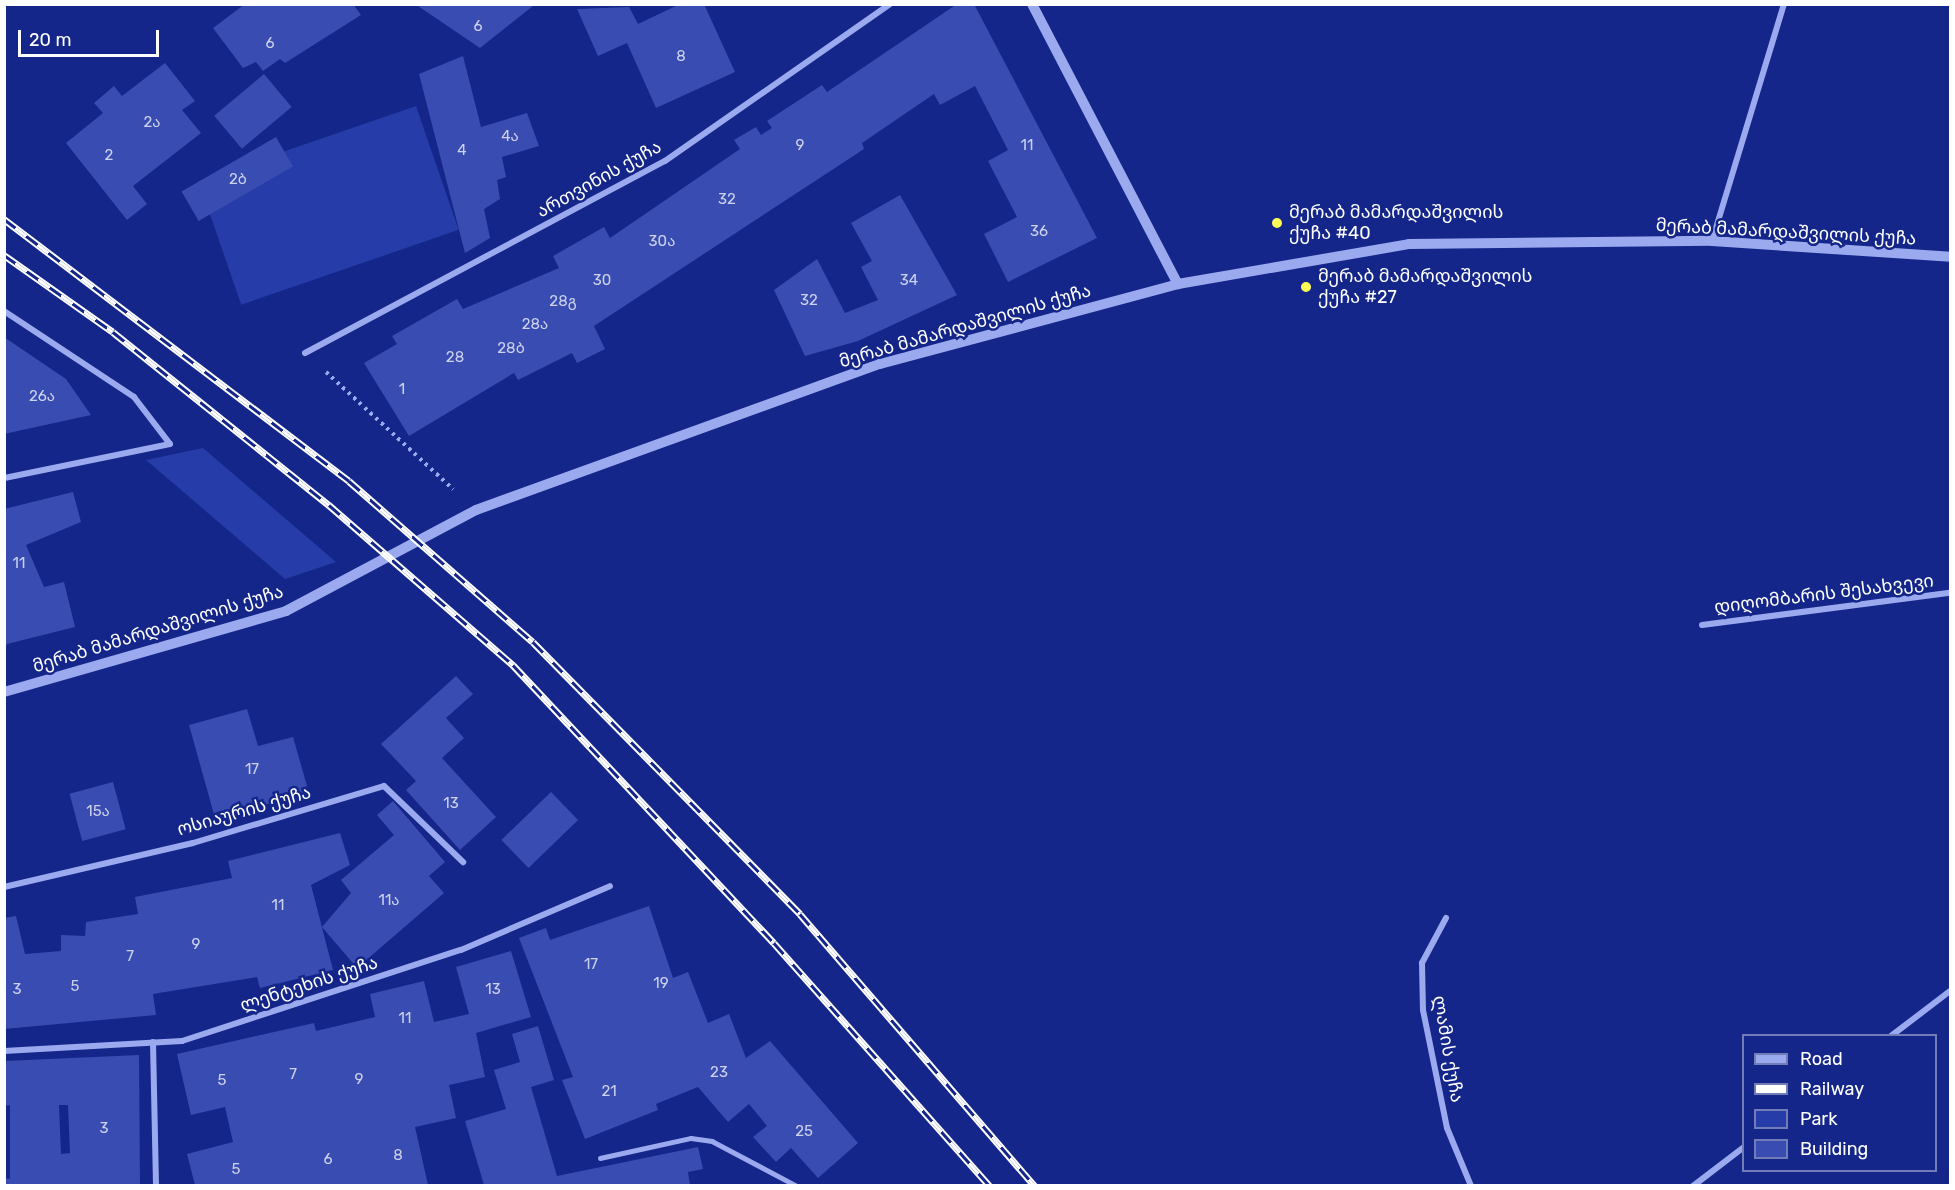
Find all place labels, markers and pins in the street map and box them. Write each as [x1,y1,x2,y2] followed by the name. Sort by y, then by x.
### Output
[1289,202,1503,244] place label: მერაბ მამარდაშვილის ქუჩა #40
[1270,216,1284,230] marker: მერაბ მამარდაშვილის ქუჩა #40
[1318,266,1532,308] place label: მერაბ მამარდაშვილის ქუჩა #27
[1299,280,1313,294] marker: მერაბ მამარდაშვილის ქუჩა #27

